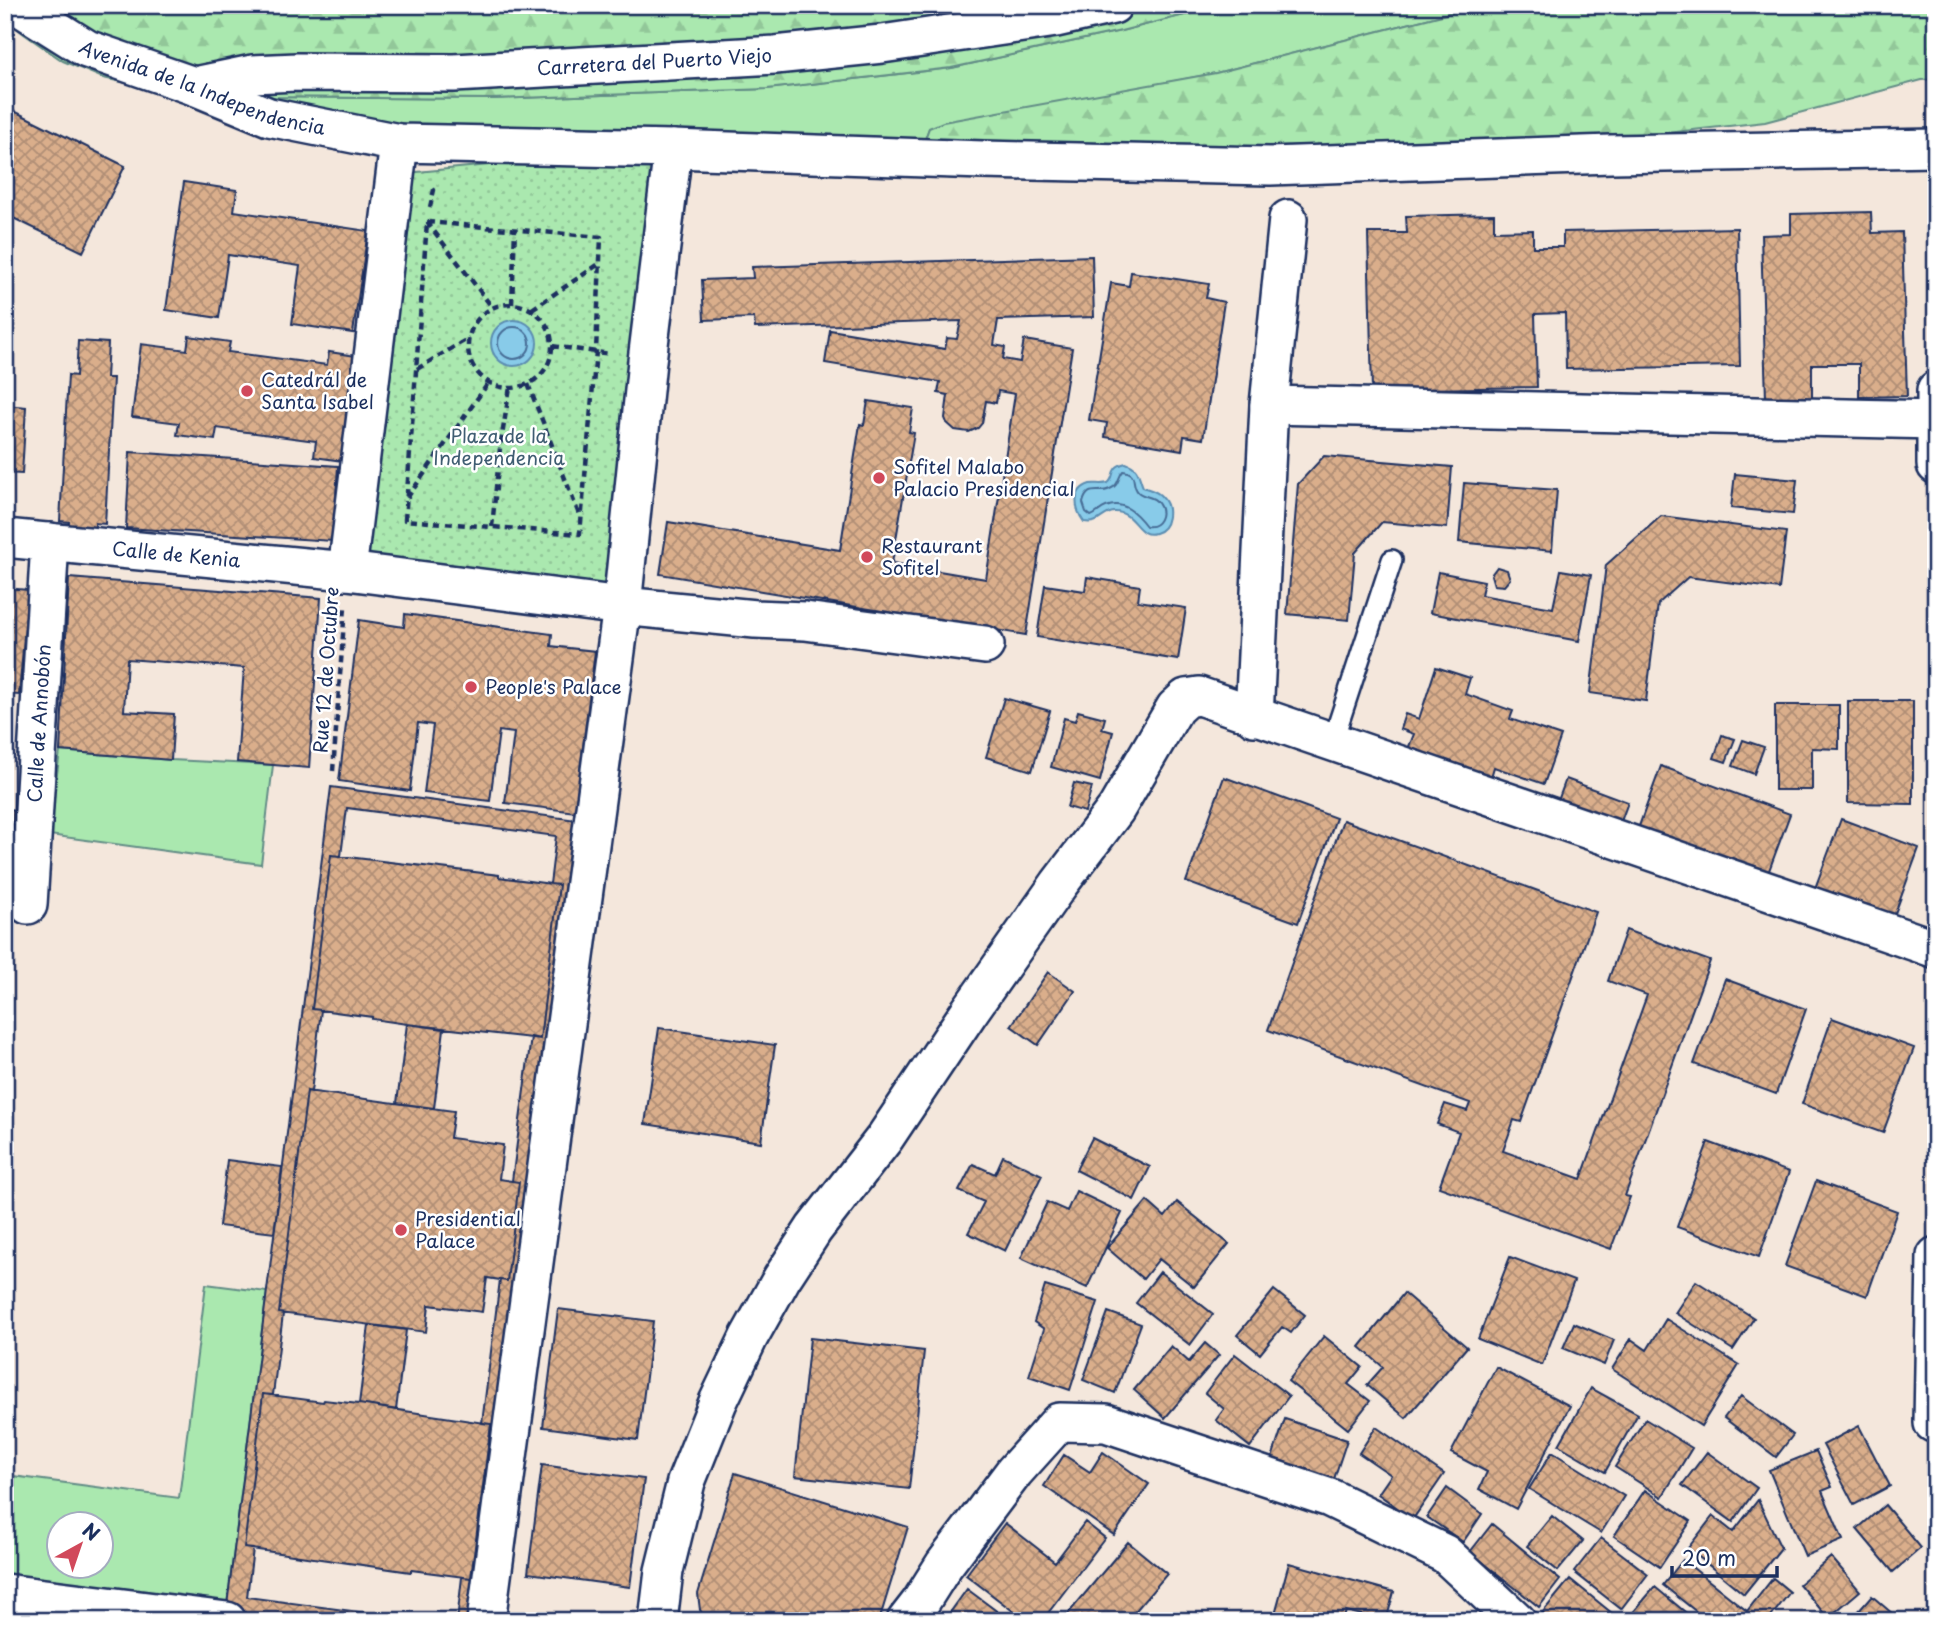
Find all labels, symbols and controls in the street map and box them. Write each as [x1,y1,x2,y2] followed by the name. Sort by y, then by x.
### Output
[74,33,328,141] street label: Avenida de la Independencia
[536,40,773,81] street label: Carretera del Puerto Viejo
[261,365,374,415] place label: Catedrál de Santa Isabel
[239,383,255,399] marker: Catedrál de Santa Isabel
[433,421,565,471] park label: Plaza de la Independencia
[893,452,1075,502] place label: Sofitel Malabo Palacio Presidencial
[871,470,887,486] marker: Sofitel Malabo Palacio Presidencial
[881,531,983,581] place label: Restaurant Sofitel
[111,533,242,574] street label: Calle de Kenia
[859,549,875,565] marker: Restaurant Sofitel
[305,586,345,754] street label: Rue 12 de Octubre
[19,643,57,803] street label: Calle de Annobón
[485,672,622,700] place label: People's Palace
[463,679,479,695] marker: People's Palace
[415,1204,521,1254] place label: Presidential Palace
[393,1222,409,1238] marker: Presidential Palace
[46,1510,116,1580] north arrow
[77,1516,106,1547] text: N
[1672,1535,1776,1579] scale bar
[1682,1541,1736,1573] text: 20 m

